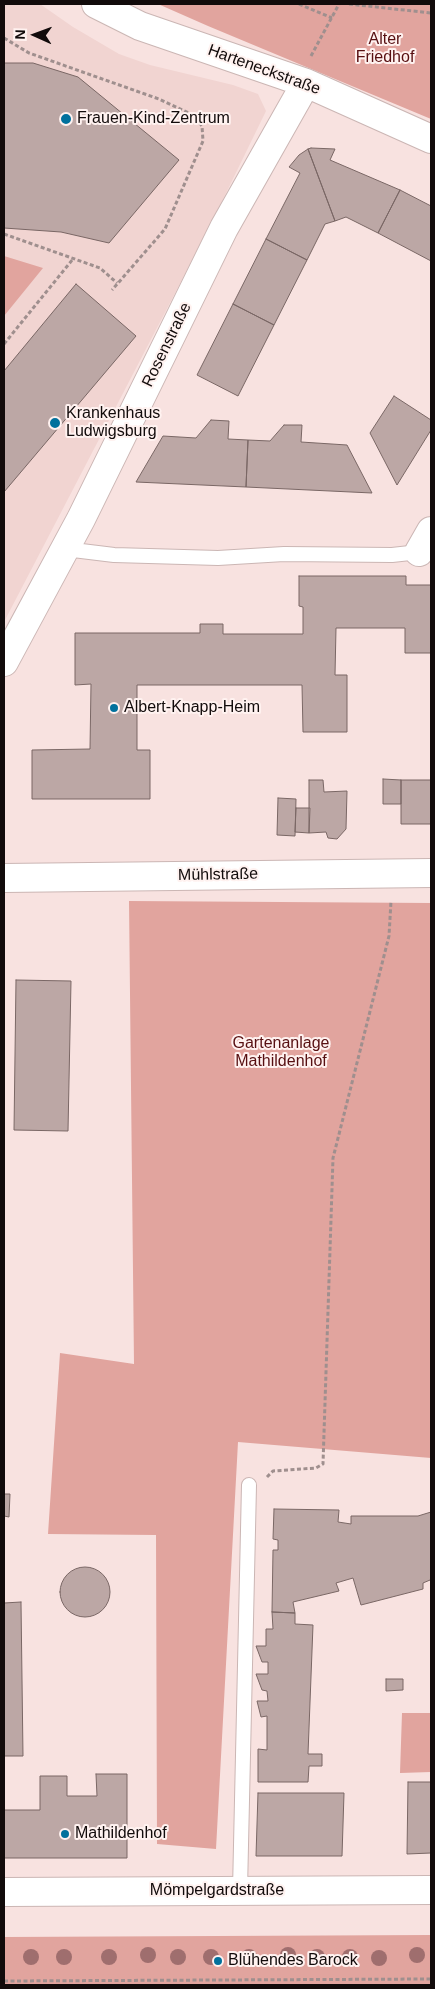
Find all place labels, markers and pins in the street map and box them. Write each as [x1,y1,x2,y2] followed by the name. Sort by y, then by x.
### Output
[77,109,230,129] place label: Frauen-Kind-Zentrum
[59,112,73,126] marker: Frauen-Kind-Zentrum
[66,404,160,442] place label: Krankenhaus Ludwigsburg
[48,416,62,430] marker: Krankenhaus Ludwigsburg
[124,698,260,718] place label: Albert-Knapp-Heim
[108,702,120,714] marker: Albert-Knapp-Heim
[75,1824,167,1844] place label: Mathildenhof
[59,1828,71,1840] marker: Mathildenhof
[228,1951,358,1971] place label: Blühendes Barock
[212,1955,224,1967] marker: Blühendes Barock

